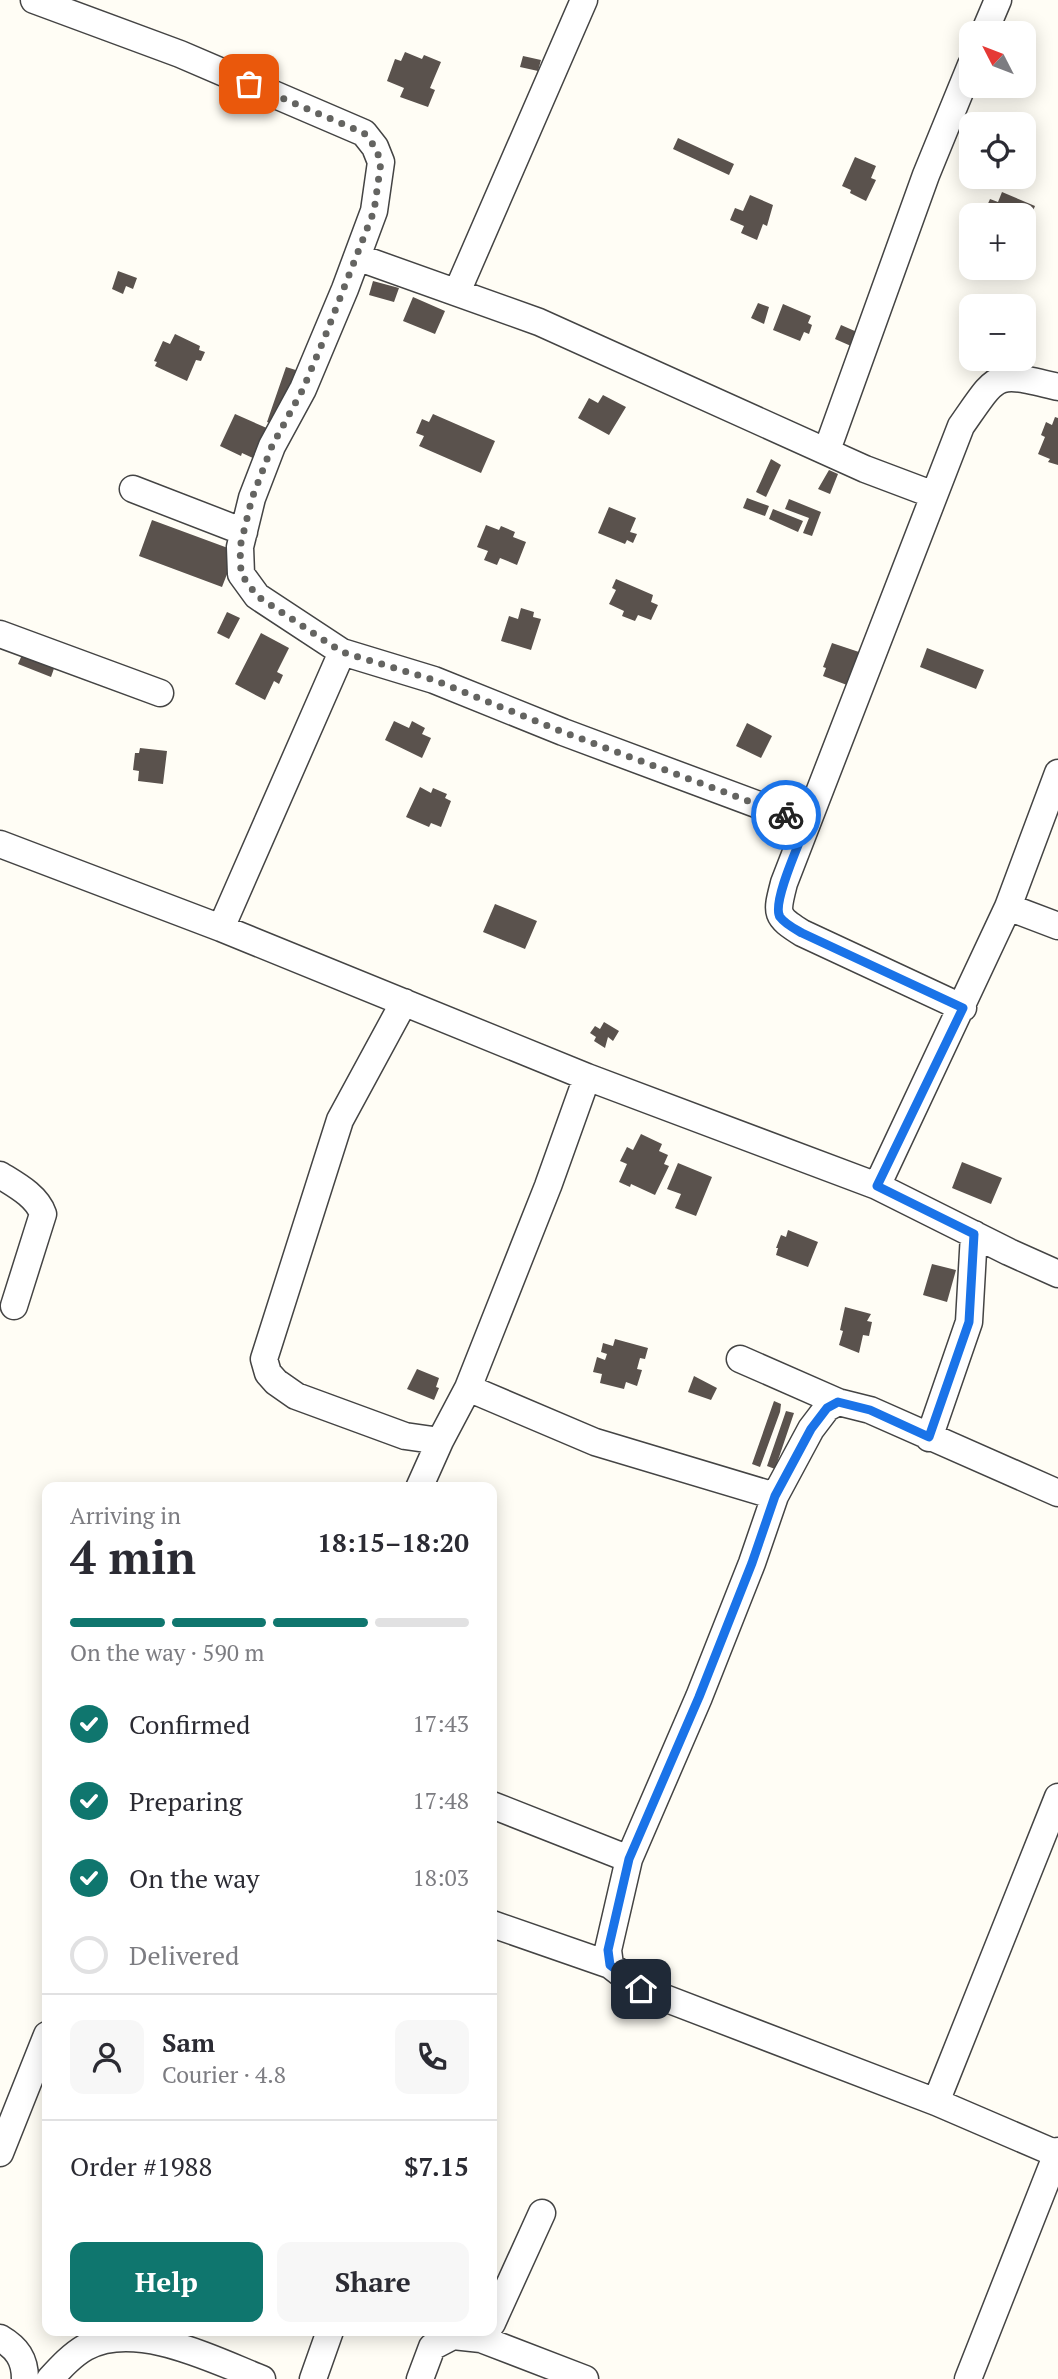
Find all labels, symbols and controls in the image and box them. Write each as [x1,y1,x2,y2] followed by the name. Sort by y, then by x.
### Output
[959,21,1036,98] north arrow
[959,21,1036,371] map controls
[219,54,279,114] pin
[230,65,268,103] icon: bag
[959,112,1036,189] button: locate
[959,203,1036,280] button: +
[959,294,1036,371] button: −
[751,780,821,850] courier
[767,796,805,834] icon: bike
[70,1500,181,1531] text: Arriving in
[317,1525,469,1559] text: 18:15–18:20
[70,1526,196,1587] text: 4 min
[70,1637,264,1668] text: On the way · 590 m
[70,1705,108,1743] icon: check
[129,1707,250,1741] text: Confirmed
[412,1708,469,1739] text: 17:43
[70,1782,108,1820] icon: check
[129,1784,242,1818] text: Preparing
[412,1785,469,1816] text: 17:48
[70,1859,108,1897] icon: check
[129,1861,260,1895] text: On the way
[412,1862,469,1893] text: 18:03
[129,1938,239,1972] text: Delivered
[611,1959,671,2019] pin
[622,1970,660,2008] icon: home
[70,2020,144,2094] button: person
[395,2020,469,2094] button: phone
[162,2025,215,2059] text: Sam
[162,2059,286,2090] text: Courier · 4.8
[70,2149,212,2183] text: Order #1988
[404,2149,469,2183] text: $7.15
[70,2242,263,2322] button: Help
[277,2242,469,2322] button: Share

